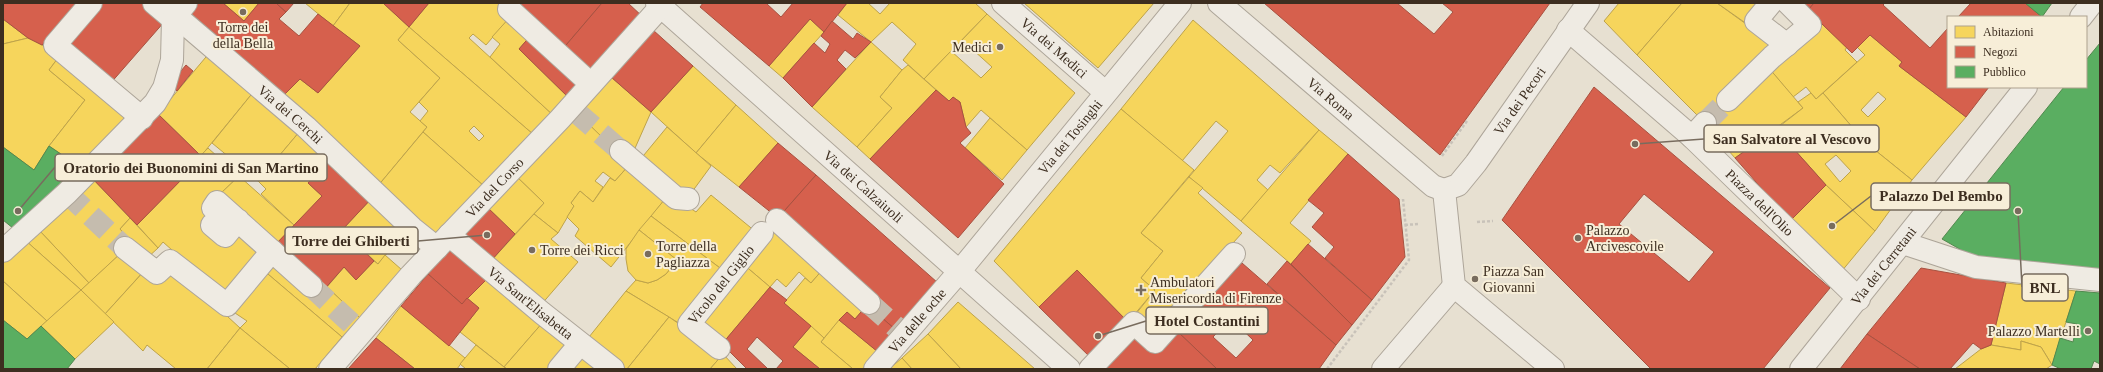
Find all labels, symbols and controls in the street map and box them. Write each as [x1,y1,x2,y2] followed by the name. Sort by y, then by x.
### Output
[238,7,248,17] marker: Torre dei della Bella
[1018,15,1090,81] street label: Via dei Medici
[1947,16,2087,88] legend
[213,20,274,51] place label: Torre dei della Bella
[1983,25,2034,39] text: Abitazioni
[952,40,992,55] place label: Medici
[995,42,1005,52] marker: Medici
[1983,45,2018,59] text: Negozi
[1491,64,1549,138] street label: Via dei Pecori
[1983,65,2026,79] text: Pubblico
[1304,75,1357,123] street label: Via Roma
[255,82,326,147] street label: Via dei Cerchi
[1035,97,1105,178] street label: Via dei Tosinghi
[1704,125,1879,152] callout: San Salvatore al Vescovo
[1713,131,1871,147] text: San Salvatore al Vescovo
[820,148,906,226] street label: Via dei Calzaiuoli
[55,154,327,181] callout: Oratorio dei Buonomini di San Martino
[463,155,527,221] street label: Via del Corso
[63,160,319,176] text: Oratorio dei Buonomini di San Martino
[1722,167,1796,239] street label: Piazza dell'Olio
[1871,183,2010,210] callout: Palazzo Del Bembo
[1879,188,2003,204] text: Palazzo Del Bembo
[1586,223,1664,254] place label: Palazzo Arcivescovile
[1848,224,1919,308] street label: Via dei Cerretani
[285,227,418,254] callout: Torre dei Ghiberti
[292,233,410,249] text: Torre dei Ghiberti
[1573,233,1583,243] marker: Palazzo Arcivescovile
[656,239,718,270] place label: Torre della Pagliazza
[685,242,757,327] street label: Vicolo del Giglio
[540,243,624,258] place label: Torre dei Ricci
[527,245,537,255] marker: Torre dei Ricci
[643,249,653,259] marker: Torre della Pagliazza
[485,264,576,343] street label: Via Sant'Elisabetta
[1483,264,1544,295] place label: Piazza San Giovanni
[1470,274,1480,284] marker: Piazza San Giovanni
[2022,274,2068,301] callout: BNL
[1150,275,1281,306] place label: Ambulatori Misericordia di Firenze
[2030,280,2060,296] text: BNL
[1135,284,1147,296] marker: Ambulatori Misericordia di Firenze
[885,286,949,356] street label: Via delle oche
[1146,307,1268,334] callout: Hotel Costantini
[1154,313,1260,329] text: Hotel Costantini
[1988,324,2080,339] place label: Palazzo Martelli
[2083,326,2093,336] marker: Palazzo Martelli

